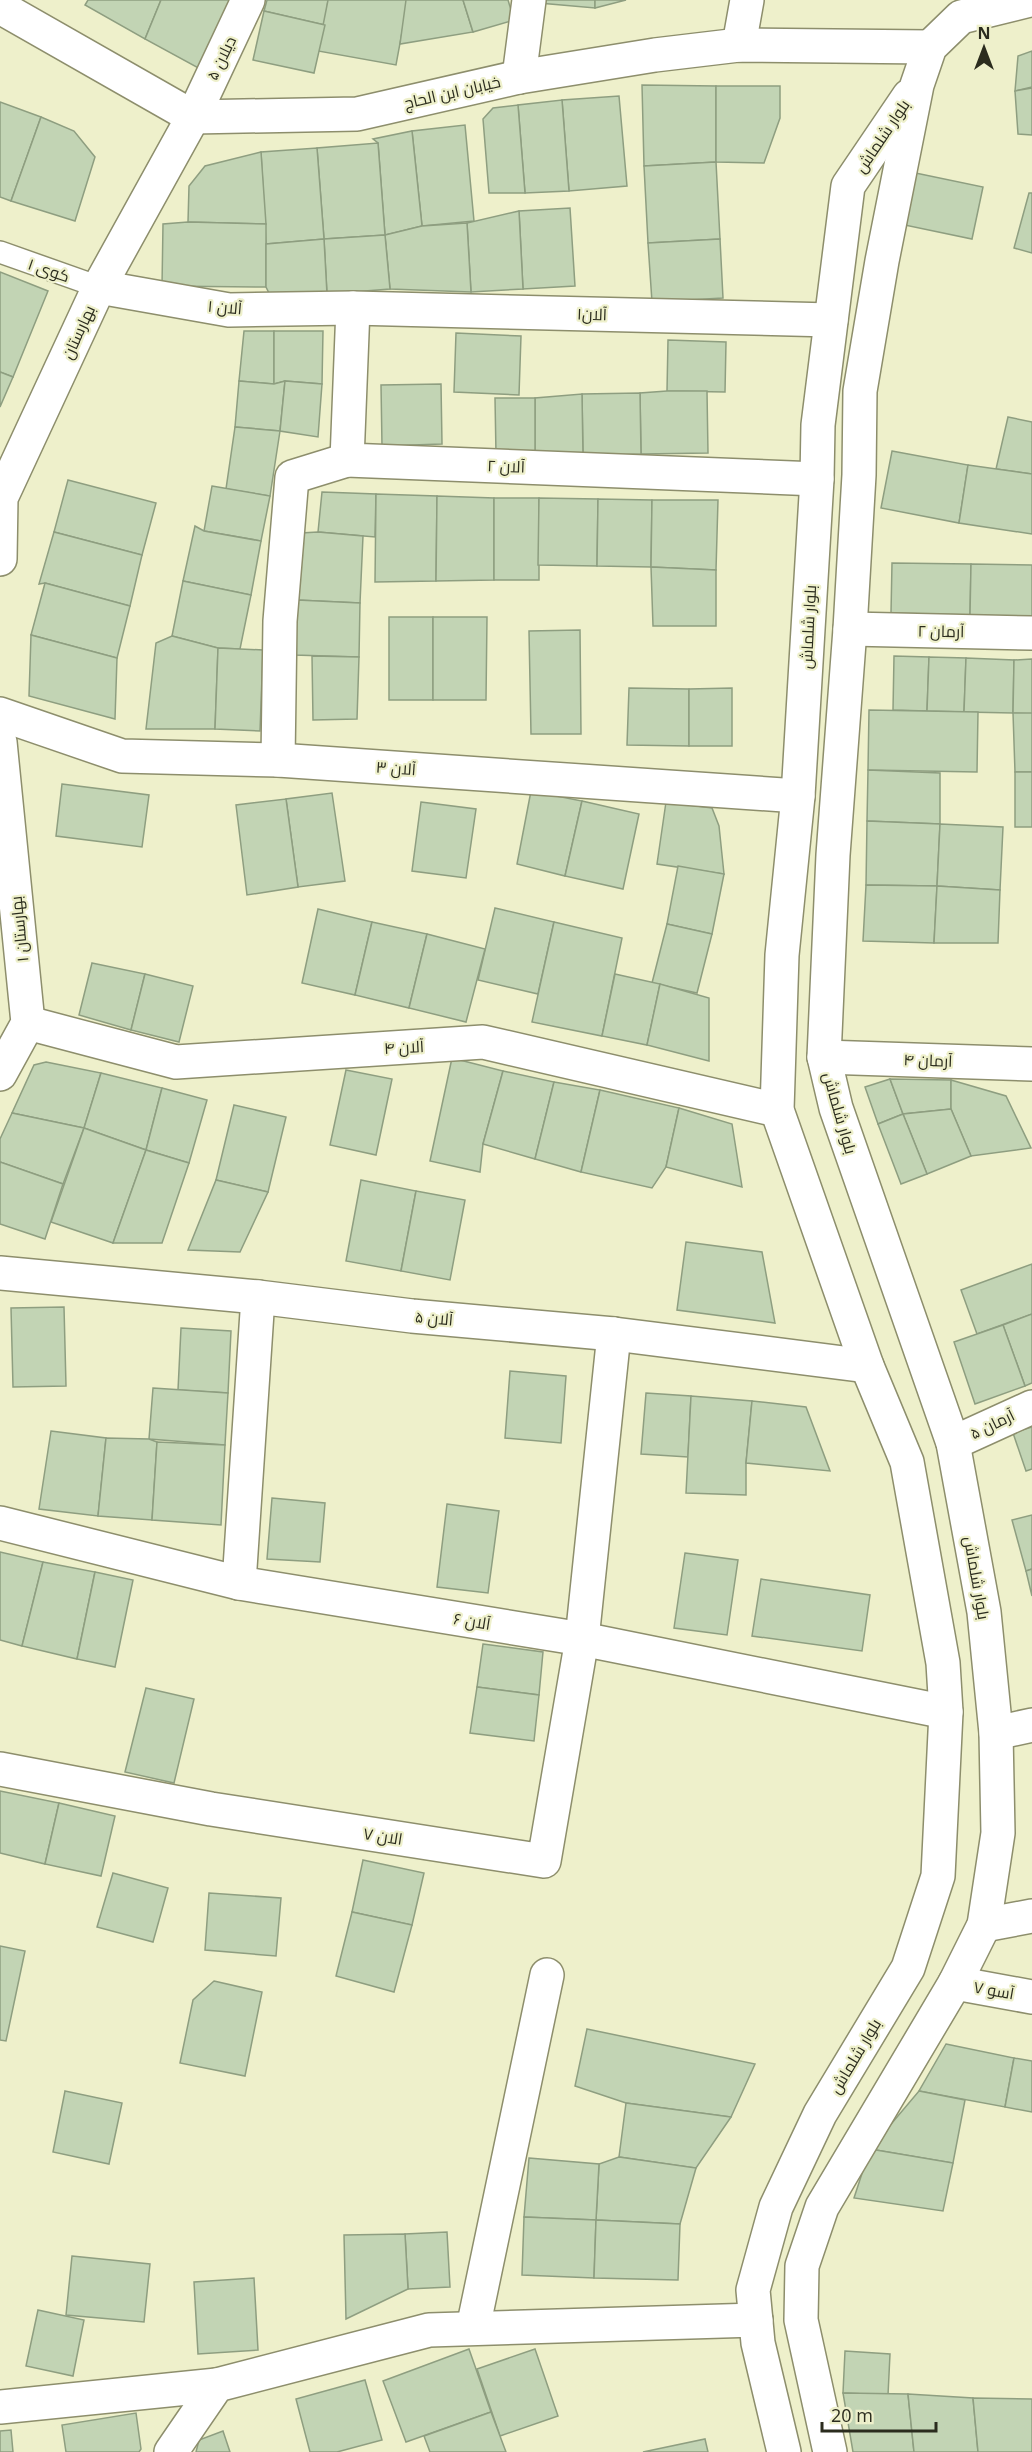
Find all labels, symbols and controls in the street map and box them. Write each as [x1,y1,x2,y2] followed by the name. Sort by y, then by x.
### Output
[954,18,1014,78] north arrow
[977,22,991,44] text: N
[201,32,241,84] street label: دیلان ۵
[402,70,503,115] street label: خیابان ابن الحاج
[849,95,915,177] street label: بلوار شلماش
[25,253,73,287] street label: کوی ۱
[207,295,244,320] street label: آلان ۱
[56,301,100,363] street label: بهارستان
[577,302,608,326] street label: آلان۱
[487,454,526,478] street label: آلان ۲
[795,584,821,670] street label: بلوار شلماش
[917,620,965,642] street label: آرمان ۲
[375,756,418,780] street label: آلان ۳
[5,895,33,963] street label: بهارستان ۱
[383,1035,425,1059] street label: آلان ۴
[903,1048,954,1072] street label: آرمان ۴
[818,1070,862,1156] street label: بلوار شلماش
[414,1305,455,1331] street label: آلان ۵
[966,1403,1019,1444] street label: آرمان ۵
[959,1535,995,1621] street label: بلوار شلماش
[452,1607,493,1635] street label: آلان ۶
[362,1822,404,1850] street label: الان ۷
[972,1976,1017,2005] street label: آسو ۷
[824,2014,886,2098] street label: بلوار شلماش
[822,2395,936,2433] scale bar
[831,2403,873,2427] text: 20 m

